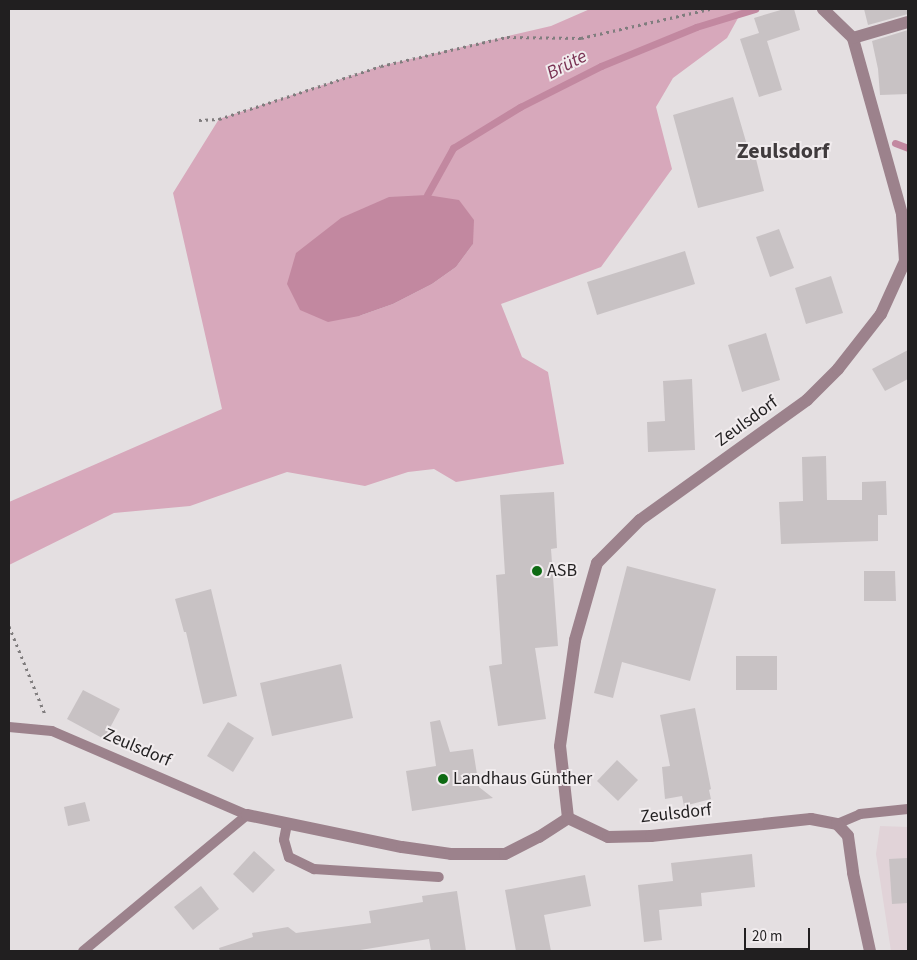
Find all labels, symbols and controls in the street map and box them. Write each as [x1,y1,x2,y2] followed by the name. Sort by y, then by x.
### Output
[543,45,591,85] water label: Brüte
[737,139,829,165] district label: Zeulsdorf
[712,392,782,452] street label: Zeulsdorf
[547,560,577,582] place label: ASB
[531,565,543,577] marker: ASB
[100,724,174,772] street label: Zeulsdorf
[453,768,592,790] place label: Landhaus Günther
[437,773,449,785] marker: Landhaus Günther
[639,800,713,828] street label: Zeulsdorf
[747,918,813,950] scale bar
[752,926,782,947] text: 20 m

